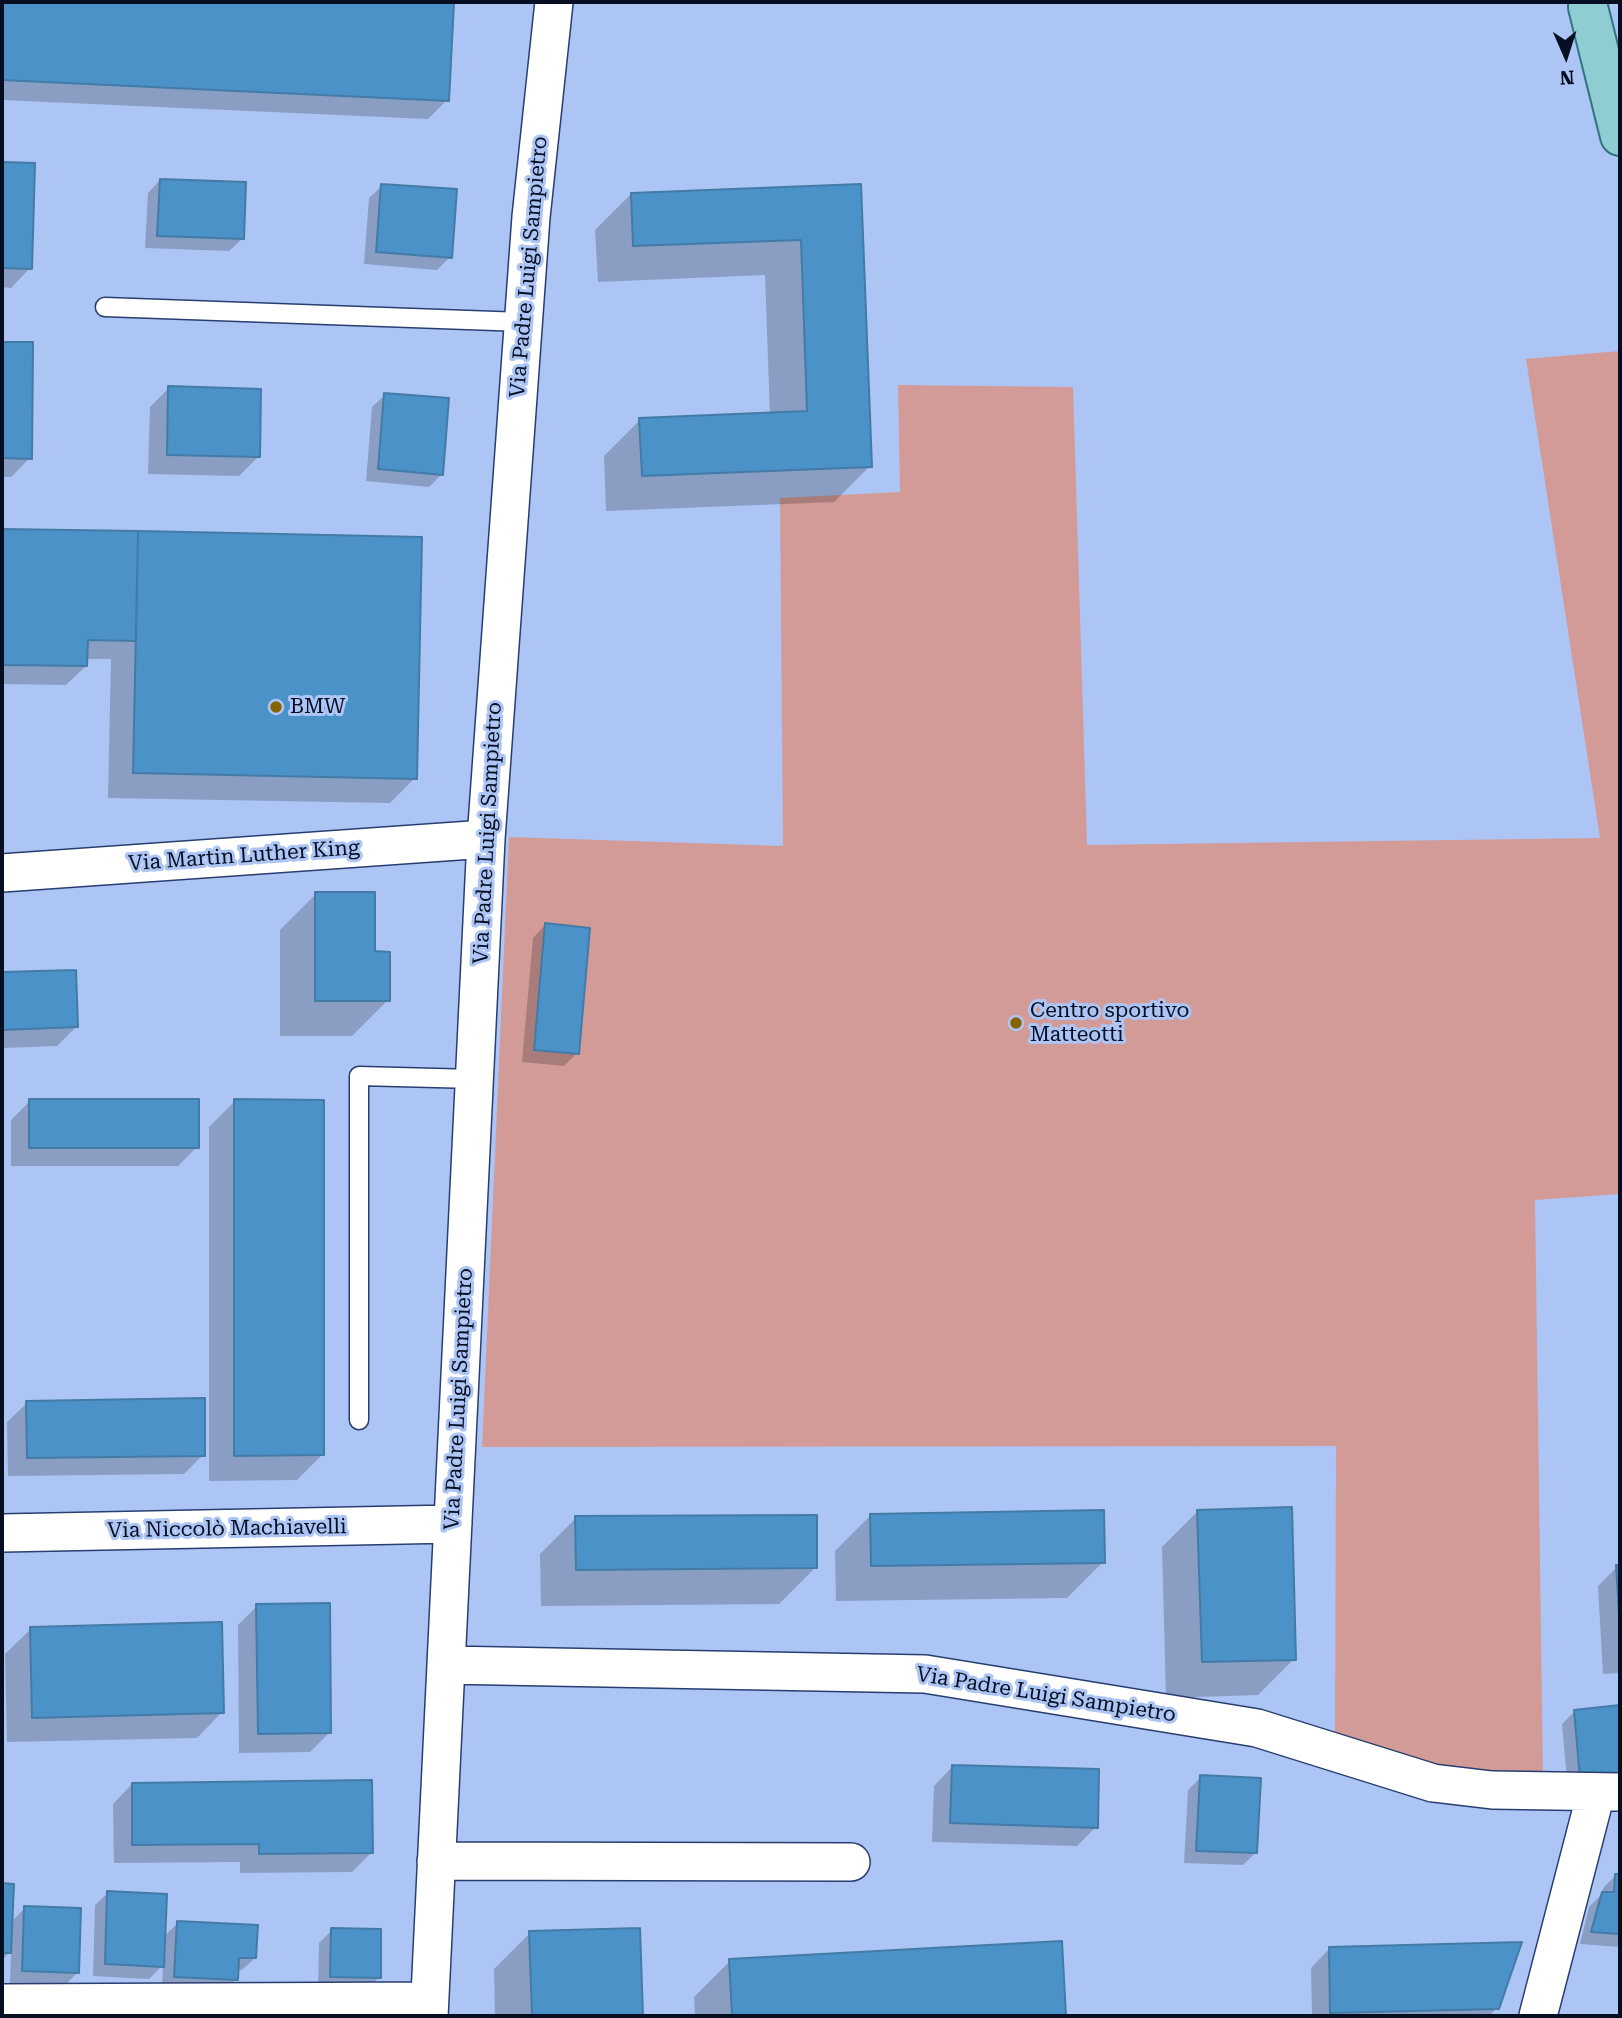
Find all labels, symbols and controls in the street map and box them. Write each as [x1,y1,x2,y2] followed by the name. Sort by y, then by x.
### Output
[1531,21,1601,91] north arrow
[1559,66,1575,89] text: N
[505,135,553,399] street label: Via Padre Luigi Sampietro
[290,694,345,720] place label: BMW
[268,699,284,715] marker: BMW
[469,701,507,965] street label: Via Padre Luigi Sampietro
[127,835,361,877] street label: Via Martin Luther King
[1030,998,1189,1048] place label: Centro sportivo Matteotti
[1008,1015,1024,1031] marker: Centro sportivo Matteotti
[440,1267,478,1531] street label: Via Padre Luigi Sampietro
[107,1514,347,1544] street label: Via Niccolò Machiavelli
[914,1662,1178,1728] street label: Via Padre Luigi Sampietro

